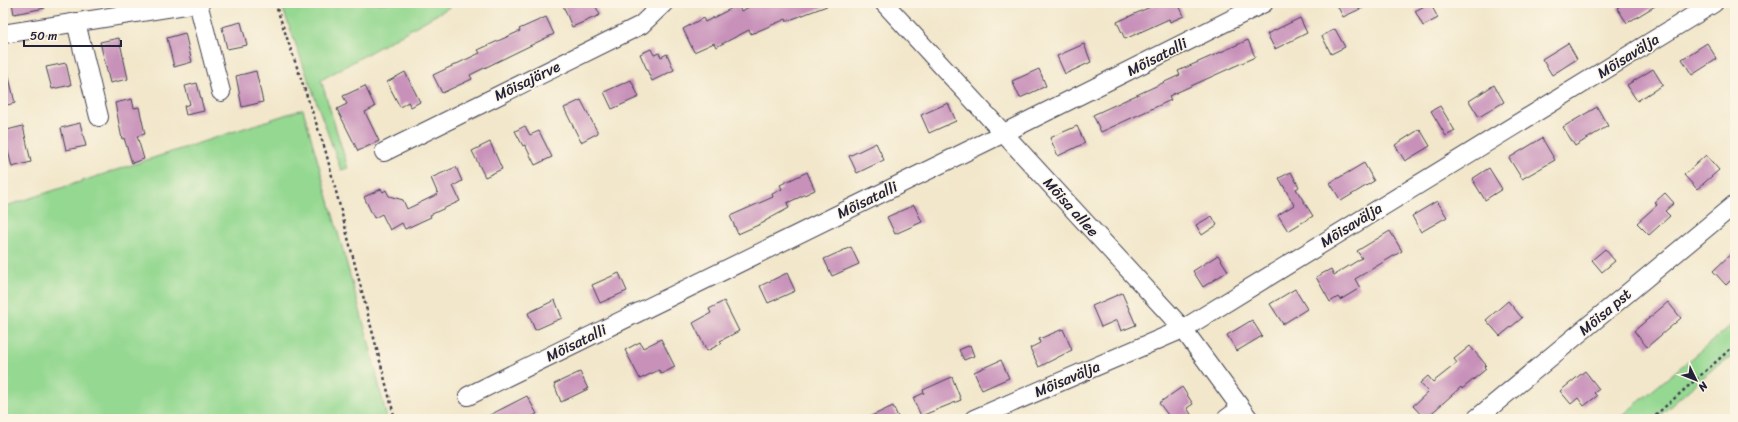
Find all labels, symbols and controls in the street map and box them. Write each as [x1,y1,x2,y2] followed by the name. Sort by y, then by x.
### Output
[24,22,121,48] scale bar
[30,25,57,47] text: 50 m
[1592,26,1665,85] street label: Mõisavälja
[1122,30,1193,83] street label: Mõisatalli
[489,54,565,108] street label: Mõisajärve
[1037,171,1106,243] street label: Mõisa allee
[832,174,903,226] street label: Mõisatalli
[1315,195,1388,254] street label: Mõisavälja
[1573,282,1638,342] street label: Mõisa pst
[541,317,612,369] street label: Mõisatalli
[1030,353,1105,405] street label: Mõisavälja
[1676,360,1716,400] north arrow
[1693,376,1713,396] text: N

